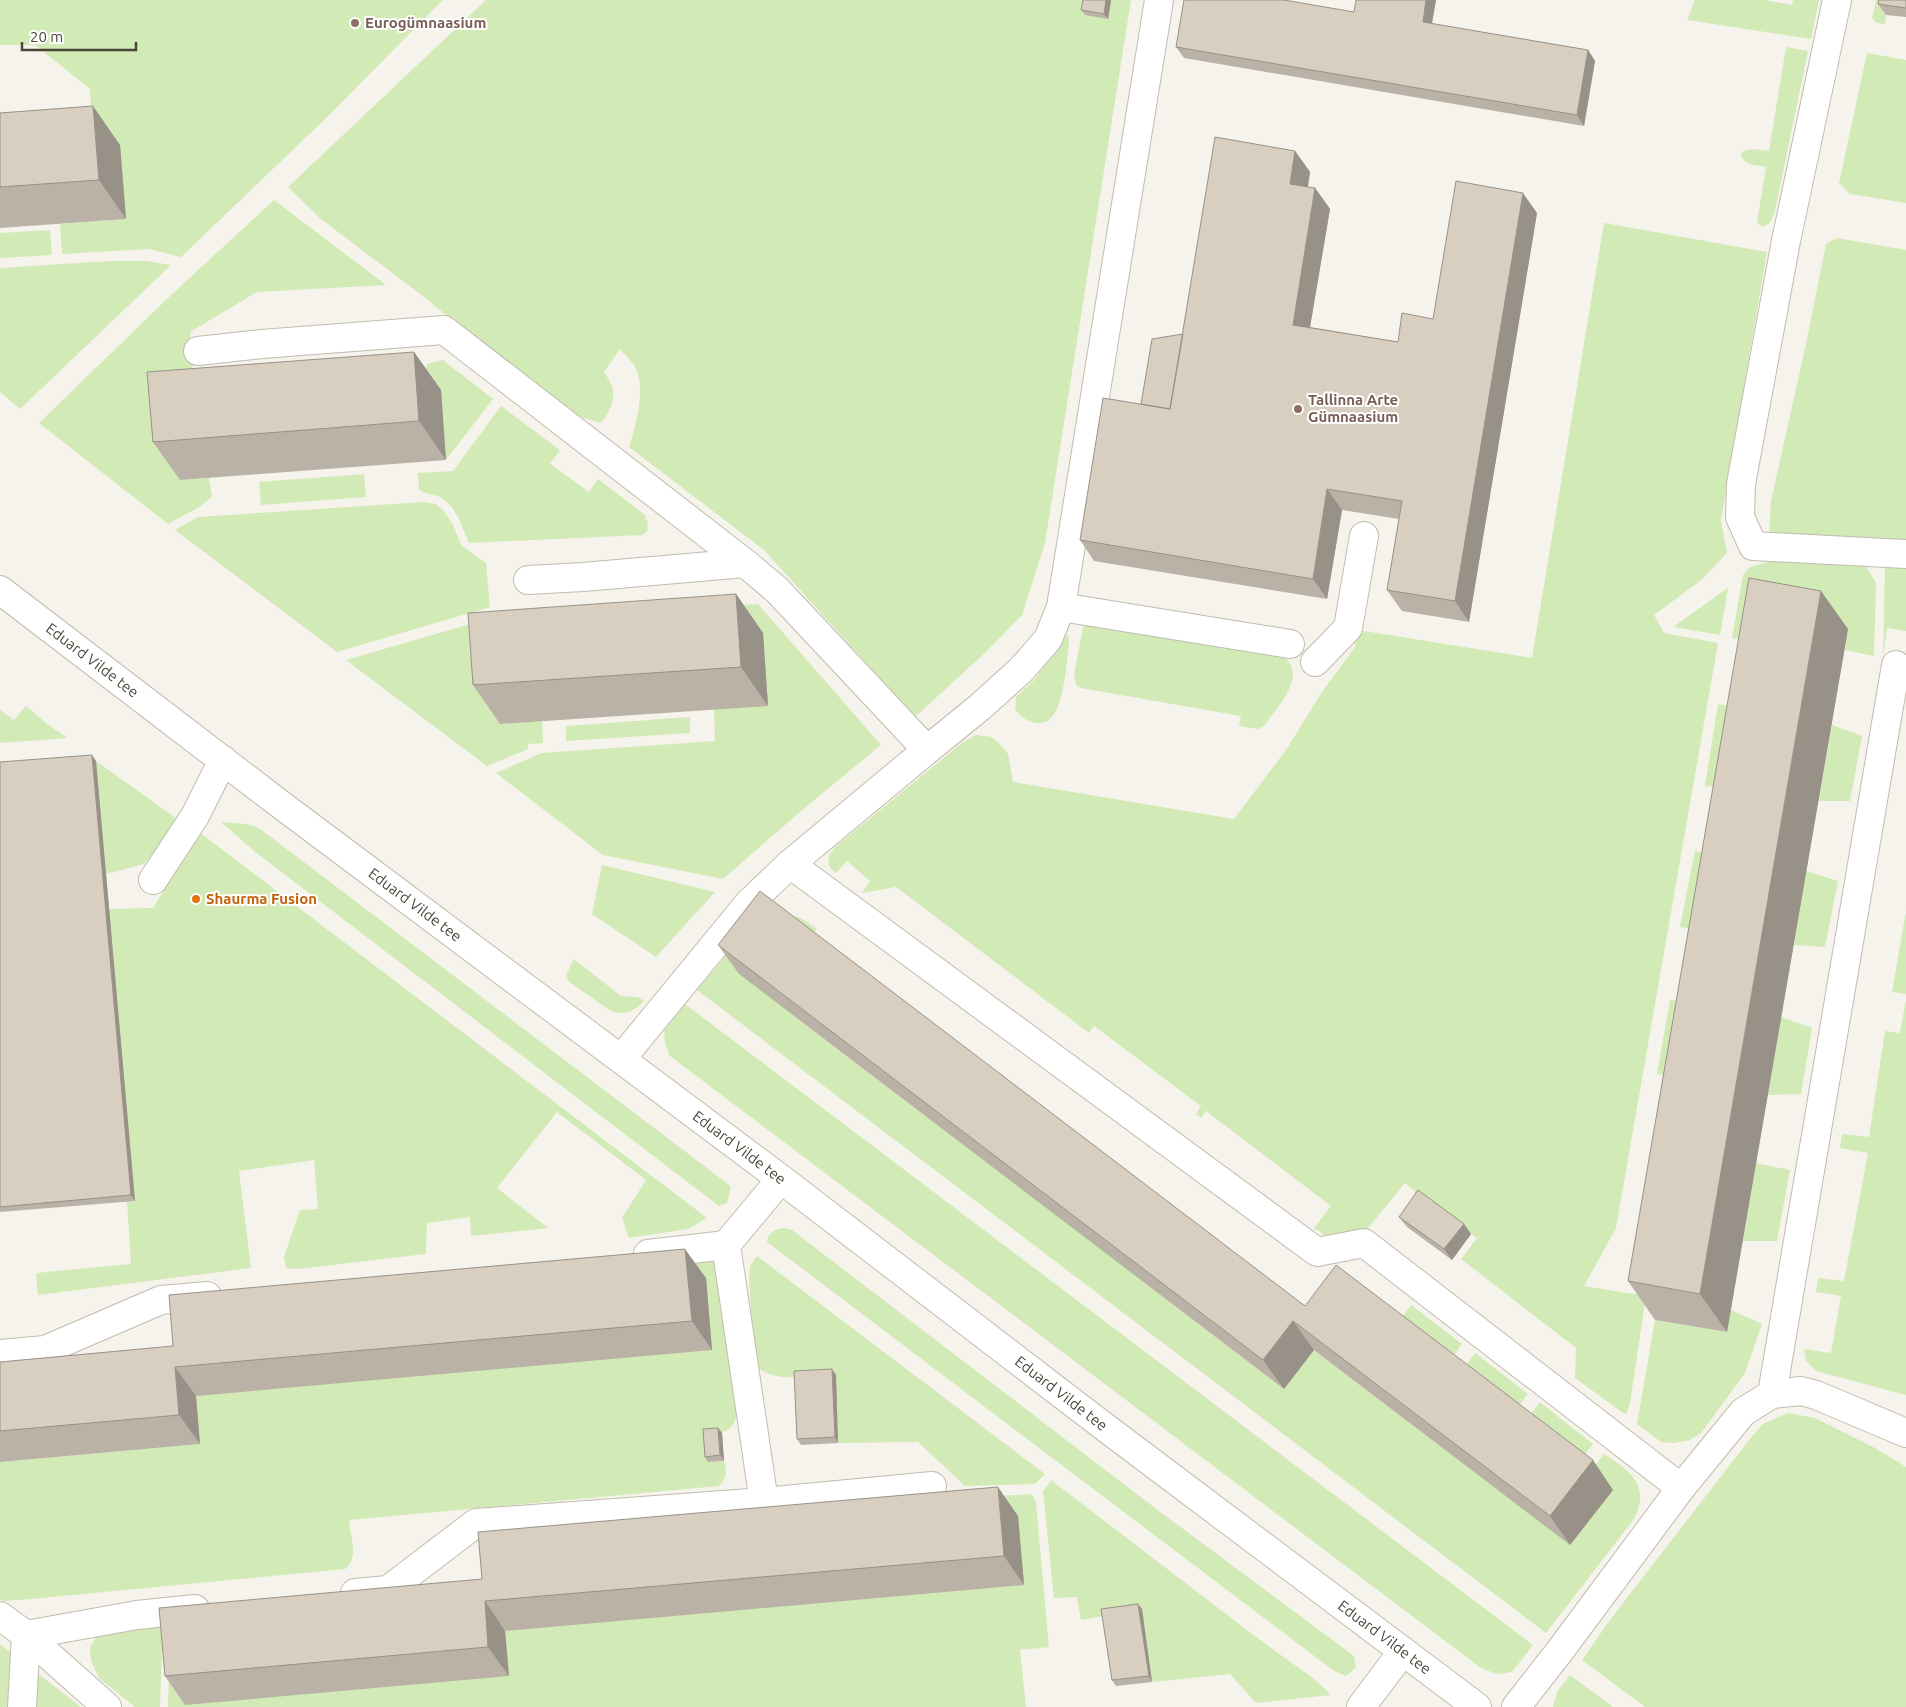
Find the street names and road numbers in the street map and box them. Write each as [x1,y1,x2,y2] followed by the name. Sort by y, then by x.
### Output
[43,619,142,701] street label: Eduard Vilde tee
[365,864,465,945] street label: Eduard Vilde tee
[690,1107,789,1188] street label: Eduard Vilde tee
[1012,1352,1111,1434] street label: Eduard Vilde tee
[1335,1597,1435,1677] street label: Eduard Vilde tee

